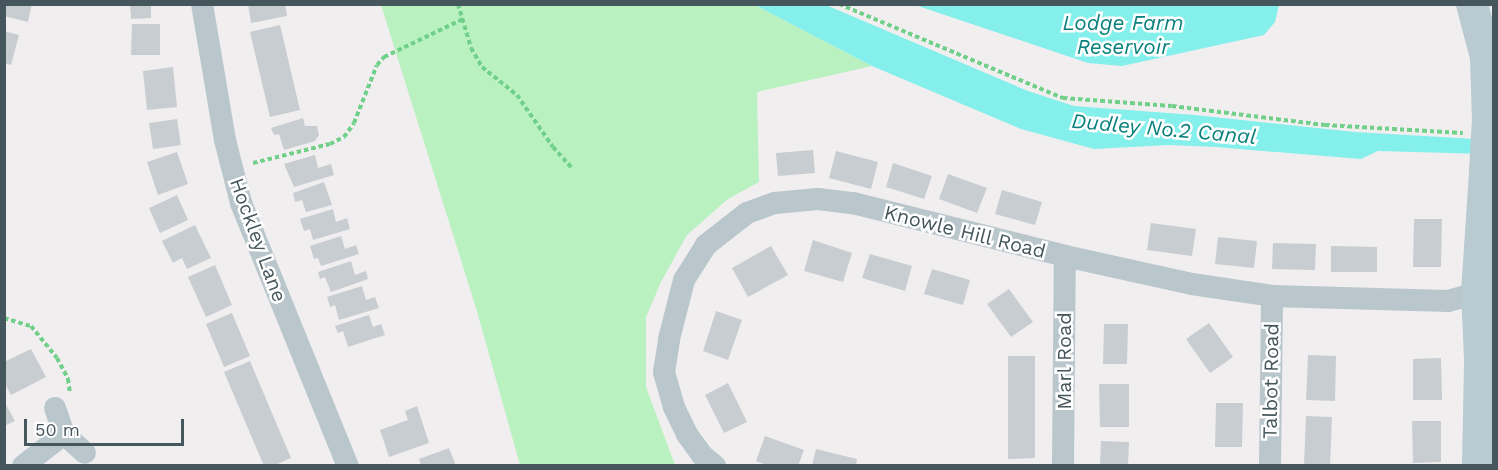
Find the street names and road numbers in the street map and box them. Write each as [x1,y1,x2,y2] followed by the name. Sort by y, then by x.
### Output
[224,175,292,305] street label: Hockley Lane
[881,200,1049,264] street label: Knowle Hill Road
[1052,312,1076,410] street label: Marl Road
[1258,323,1284,439] street label: Talbot Road

